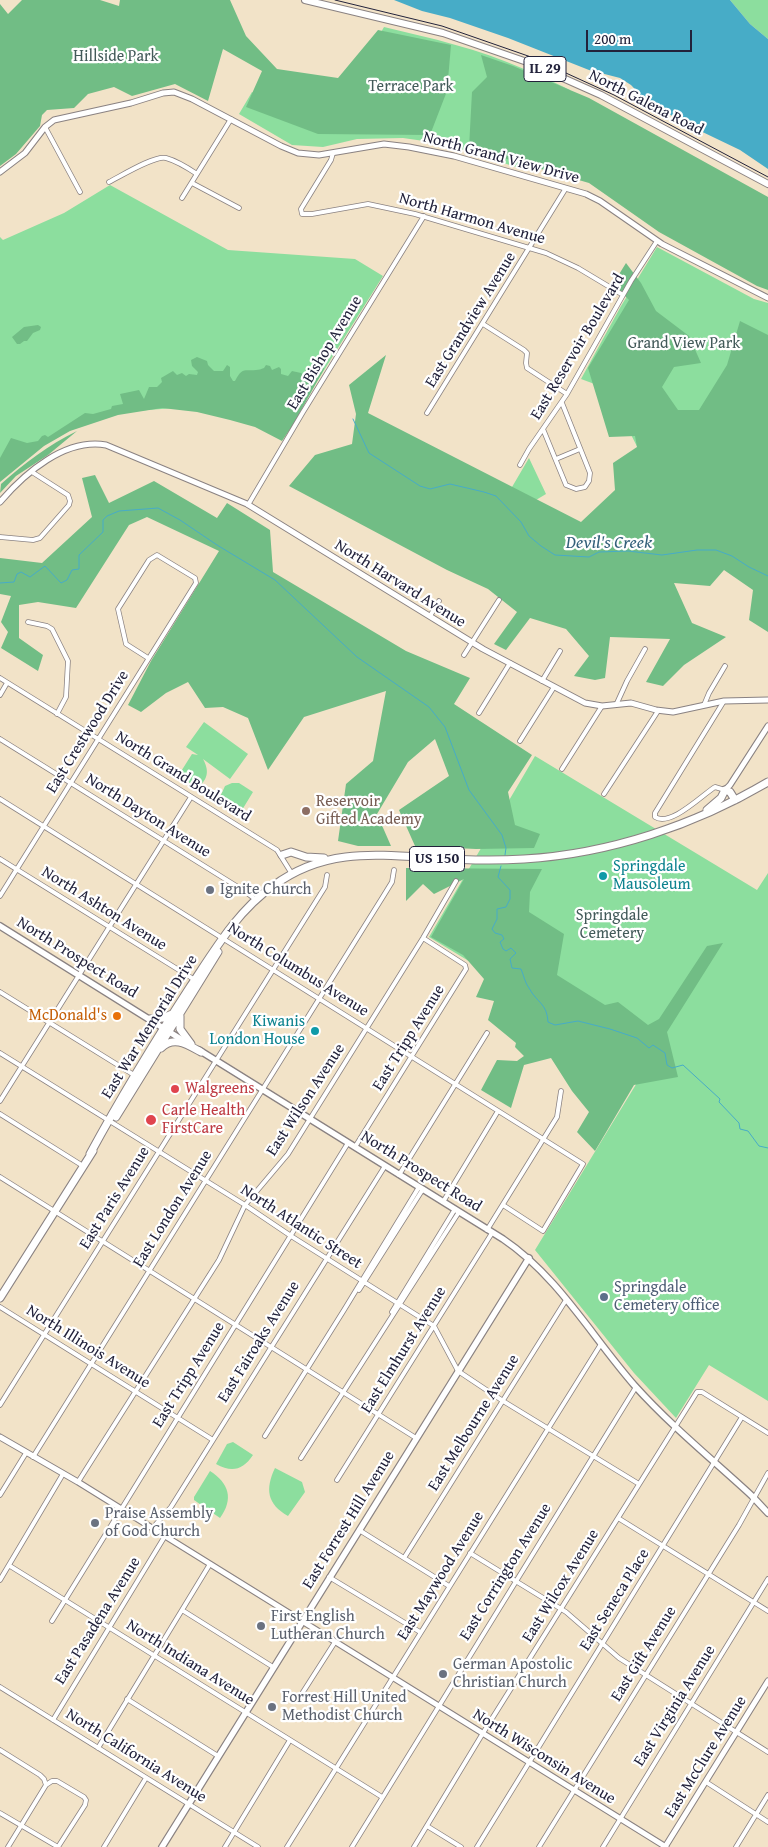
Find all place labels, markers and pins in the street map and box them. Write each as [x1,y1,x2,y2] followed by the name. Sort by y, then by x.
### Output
[316,792,422,830] place label: Reservoir Gifted Academy
[300,805,312,817] marker: Reservoir Gifted Academy
[613,857,691,895] place label: Springdale Mausoleum
[597,870,609,882] marker: Springdale Mausoleum
[220,880,312,900] place label: Ignite Church
[204,884,216,896] marker: Ignite Church
[29,1006,107,1026] place label: McDonald's
[111,1010,123,1022] marker: McDonald's
[210,1012,305,1050] place label: Kiwanis London House
[309,1025,321,1037] marker: Kiwanis London House
[185,1079,255,1099] place label: Walgreens
[169,1083,181,1095] marker: Walgreens
[162,1101,245,1139] place label: Carle Health FirstCare
[144,1113,158,1127] marker: Carle Health FirstCare
[614,1278,720,1316] place label: Springdale Cemetery office
[598,1291,610,1303] marker: Springdale Cemetery office
[105,1504,213,1542] place label: Praise Assembly of God Church
[89,1517,101,1529] marker: Praise Assembly of God Church
[271,1607,385,1645] place label: First English Lutheran Church
[255,1620,267,1632] marker: First English Lutheran Church
[453,1655,572,1693] place label: German Apostolic Christian Church
[437,1668,449,1680] marker: German Apostolic Christian Church
[282,1688,407,1726] place label: Forrest Hill United Methodist Church
[266,1701,278,1713] marker: Forrest Hill United Methodist Church

